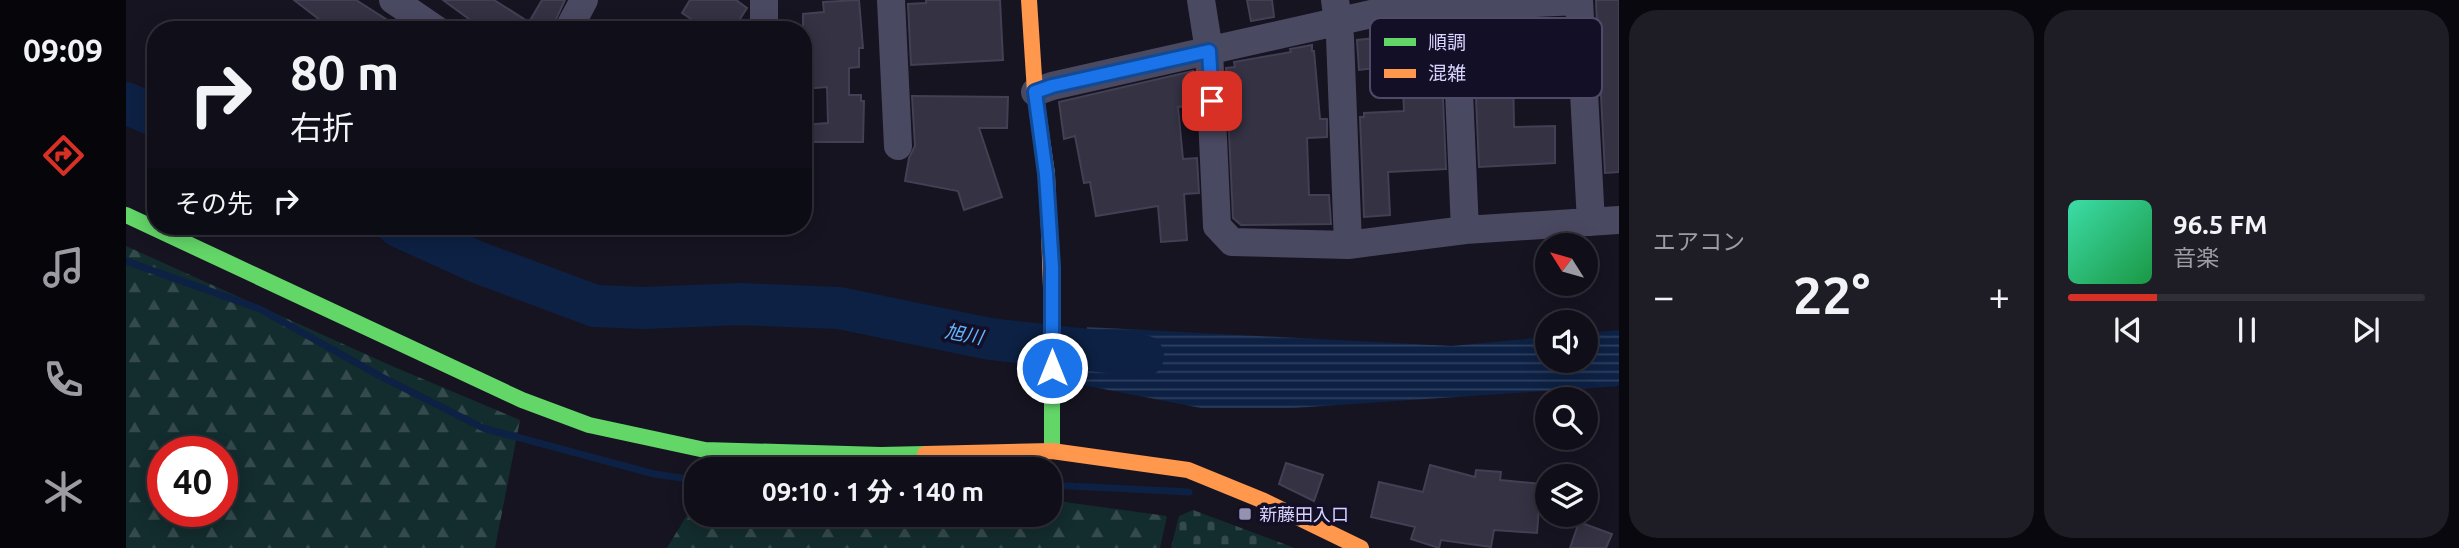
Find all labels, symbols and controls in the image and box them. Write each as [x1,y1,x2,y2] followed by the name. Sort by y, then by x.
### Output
[1370,18,1602,98] legend
[1428,31,1466,53] text: 順調
[23,32,103,68] text: 09:09
[290,44,399,99] text: 80 m
[175,49,266,140] icon: right
[1428,62,1466,84] text: 混雑
[1182,71,1242,131] pin
[1193,82,1231,120] icon: arrive
[290,109,354,145] text: 右折
[39,131,88,180] icon: directions
[267,182,305,220] icon: right
[175,189,253,218] text: その先
[2173,210,2267,239] text: 96.5 FM
[1653,229,1745,254] text: エアコン
[1535,233,1598,296] north arrow
[1535,233,1598,527] map controls
[39,243,88,292] icon: music
[2173,245,2219,270] text: 音楽
[1793,266,1870,324] text: 22°
[1653,275,1674,317] text: −
[1989,275,2010,317] text: +
[1535,310,1598,373] button: sound
[2109,311,2147,349] icon: previous
[2228,311,2266,349] icon: pause
[2347,311,2385,349] icon: next
[943,320,987,349] water label: 旭川
[1015,331,1089,405] position arrow
[39,355,88,404] icon: phone
[1535,387,1598,450] button: search
[147,436,238,527] speed limit sign: 40
[1535,464,1598,527] button: layers
[39,467,88,516] icon: climate
[762,477,984,506] text: 09:10 · 1 分 · 140 m
[1259,504,1349,524] place label: 新藤田入口
[1237,506,1253,522] marker: 新藤田入口

